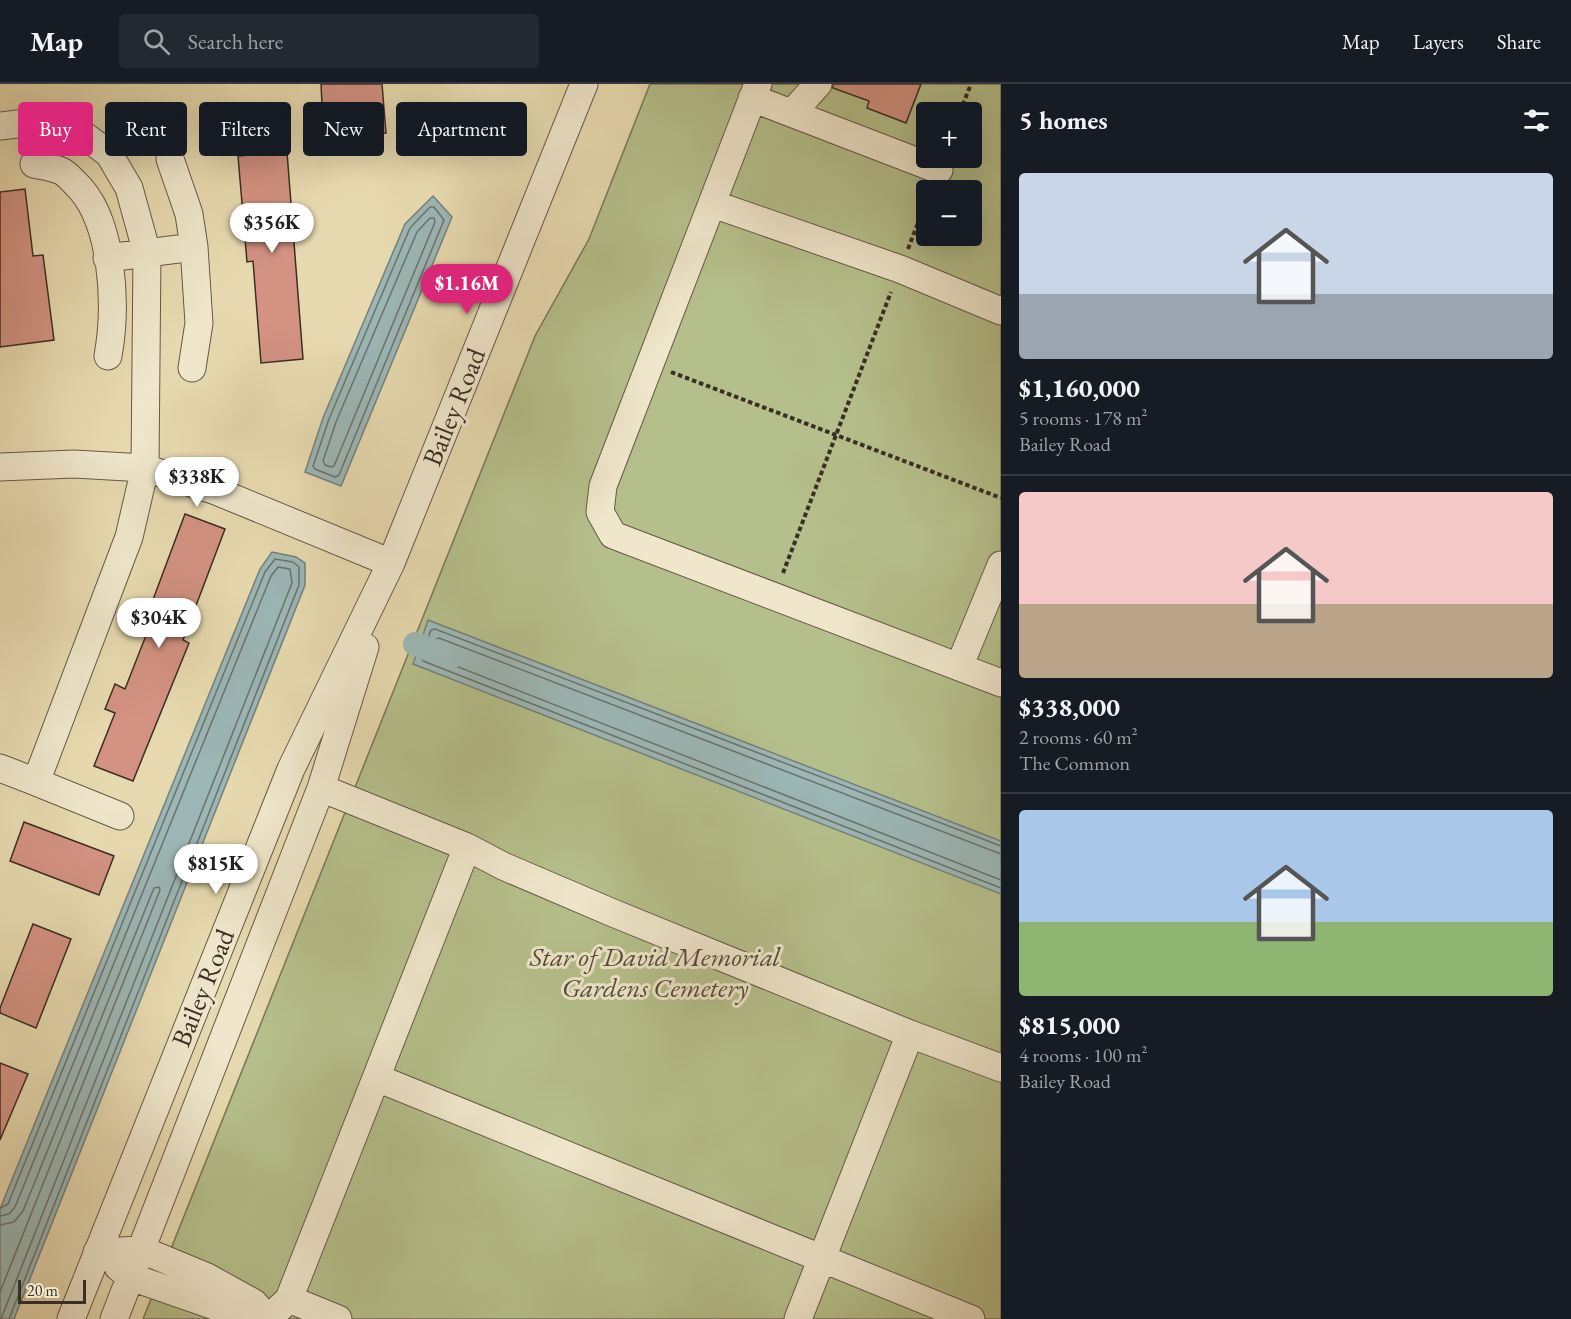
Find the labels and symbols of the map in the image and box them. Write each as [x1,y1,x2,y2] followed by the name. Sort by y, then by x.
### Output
[230,203,314,254] pin: $356K
[418,264,516,315] pin: $1.16M
[414,342,493,471] street label: Bailey Road
[155,457,239,508] pin: $338K
[117,598,201,649] pin: $304K
[174,844,258,895] pin: $815K
[163,923,242,1052] street label: Bailey Road
[529,939,782,1005] park label: Star of David Memorial Gardens Cemetery
[18,1277,86,1304] scale bar

